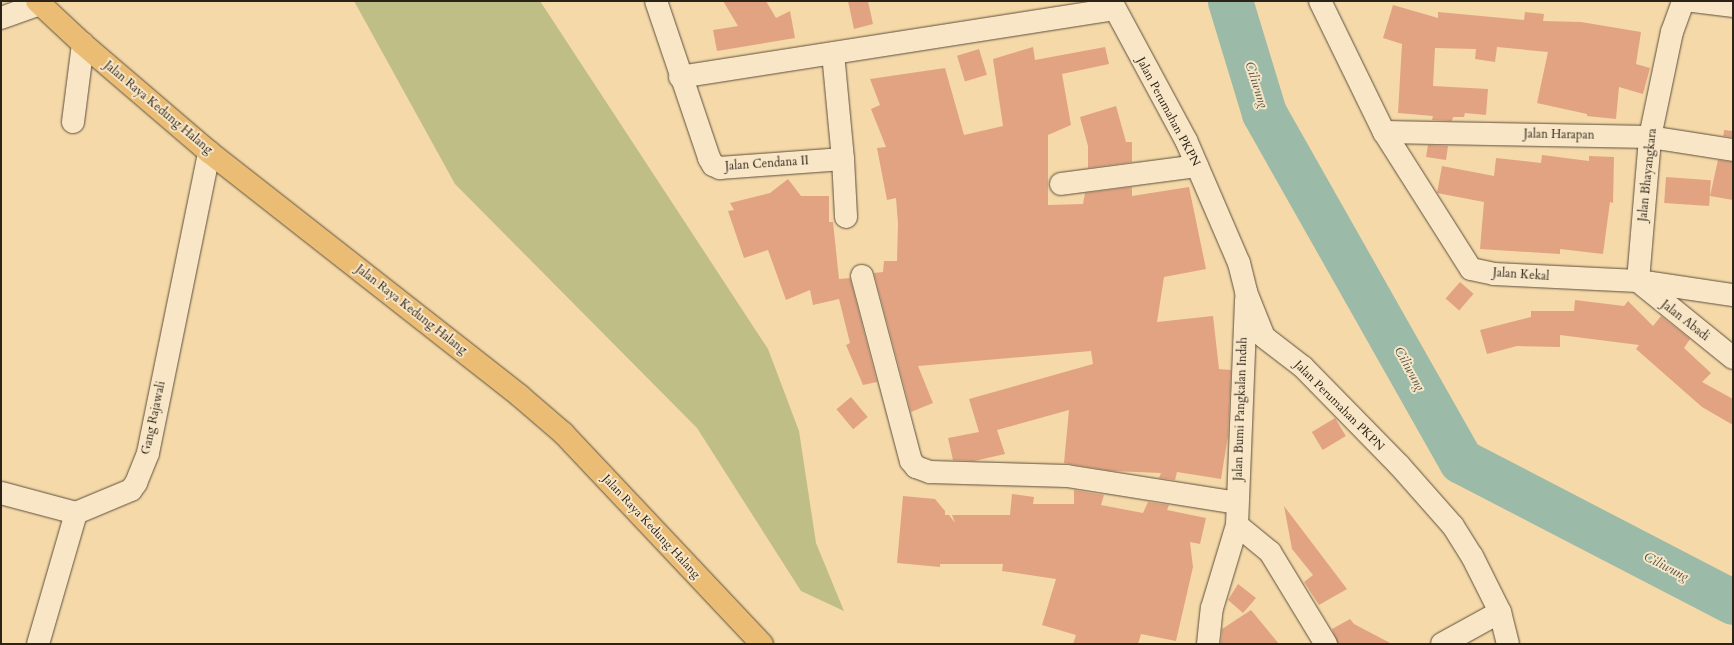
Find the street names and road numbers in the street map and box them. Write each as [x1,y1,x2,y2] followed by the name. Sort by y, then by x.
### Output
[1133,55,1203,169] street label: Jalan Perumahan PKPN
[101,58,215,158] street label: Jalan Raya Kedung Halang
[1524,127,1594,143] street label: Jalan Harapan
[1636,128,1660,222] street label: Jalan Bhayangkara
[725,154,809,174] street label: Jalan Cendana II
[353,262,469,358] street label: Jalan Raya Kedung Halang
[1492,266,1550,284] street label: Jalan Kekal
[1658,298,1712,344] street label: Jalan Abadi
[1231,337,1251,481] street label: Jalan Bumi Pangkalan Indah
[1291,358,1387,454] street label: Jalan Perumahan PKPN
[139,380,169,456] street label: Gang Rajawali
[599,472,703,582] street label: Jalan Raya Kedung Halang

